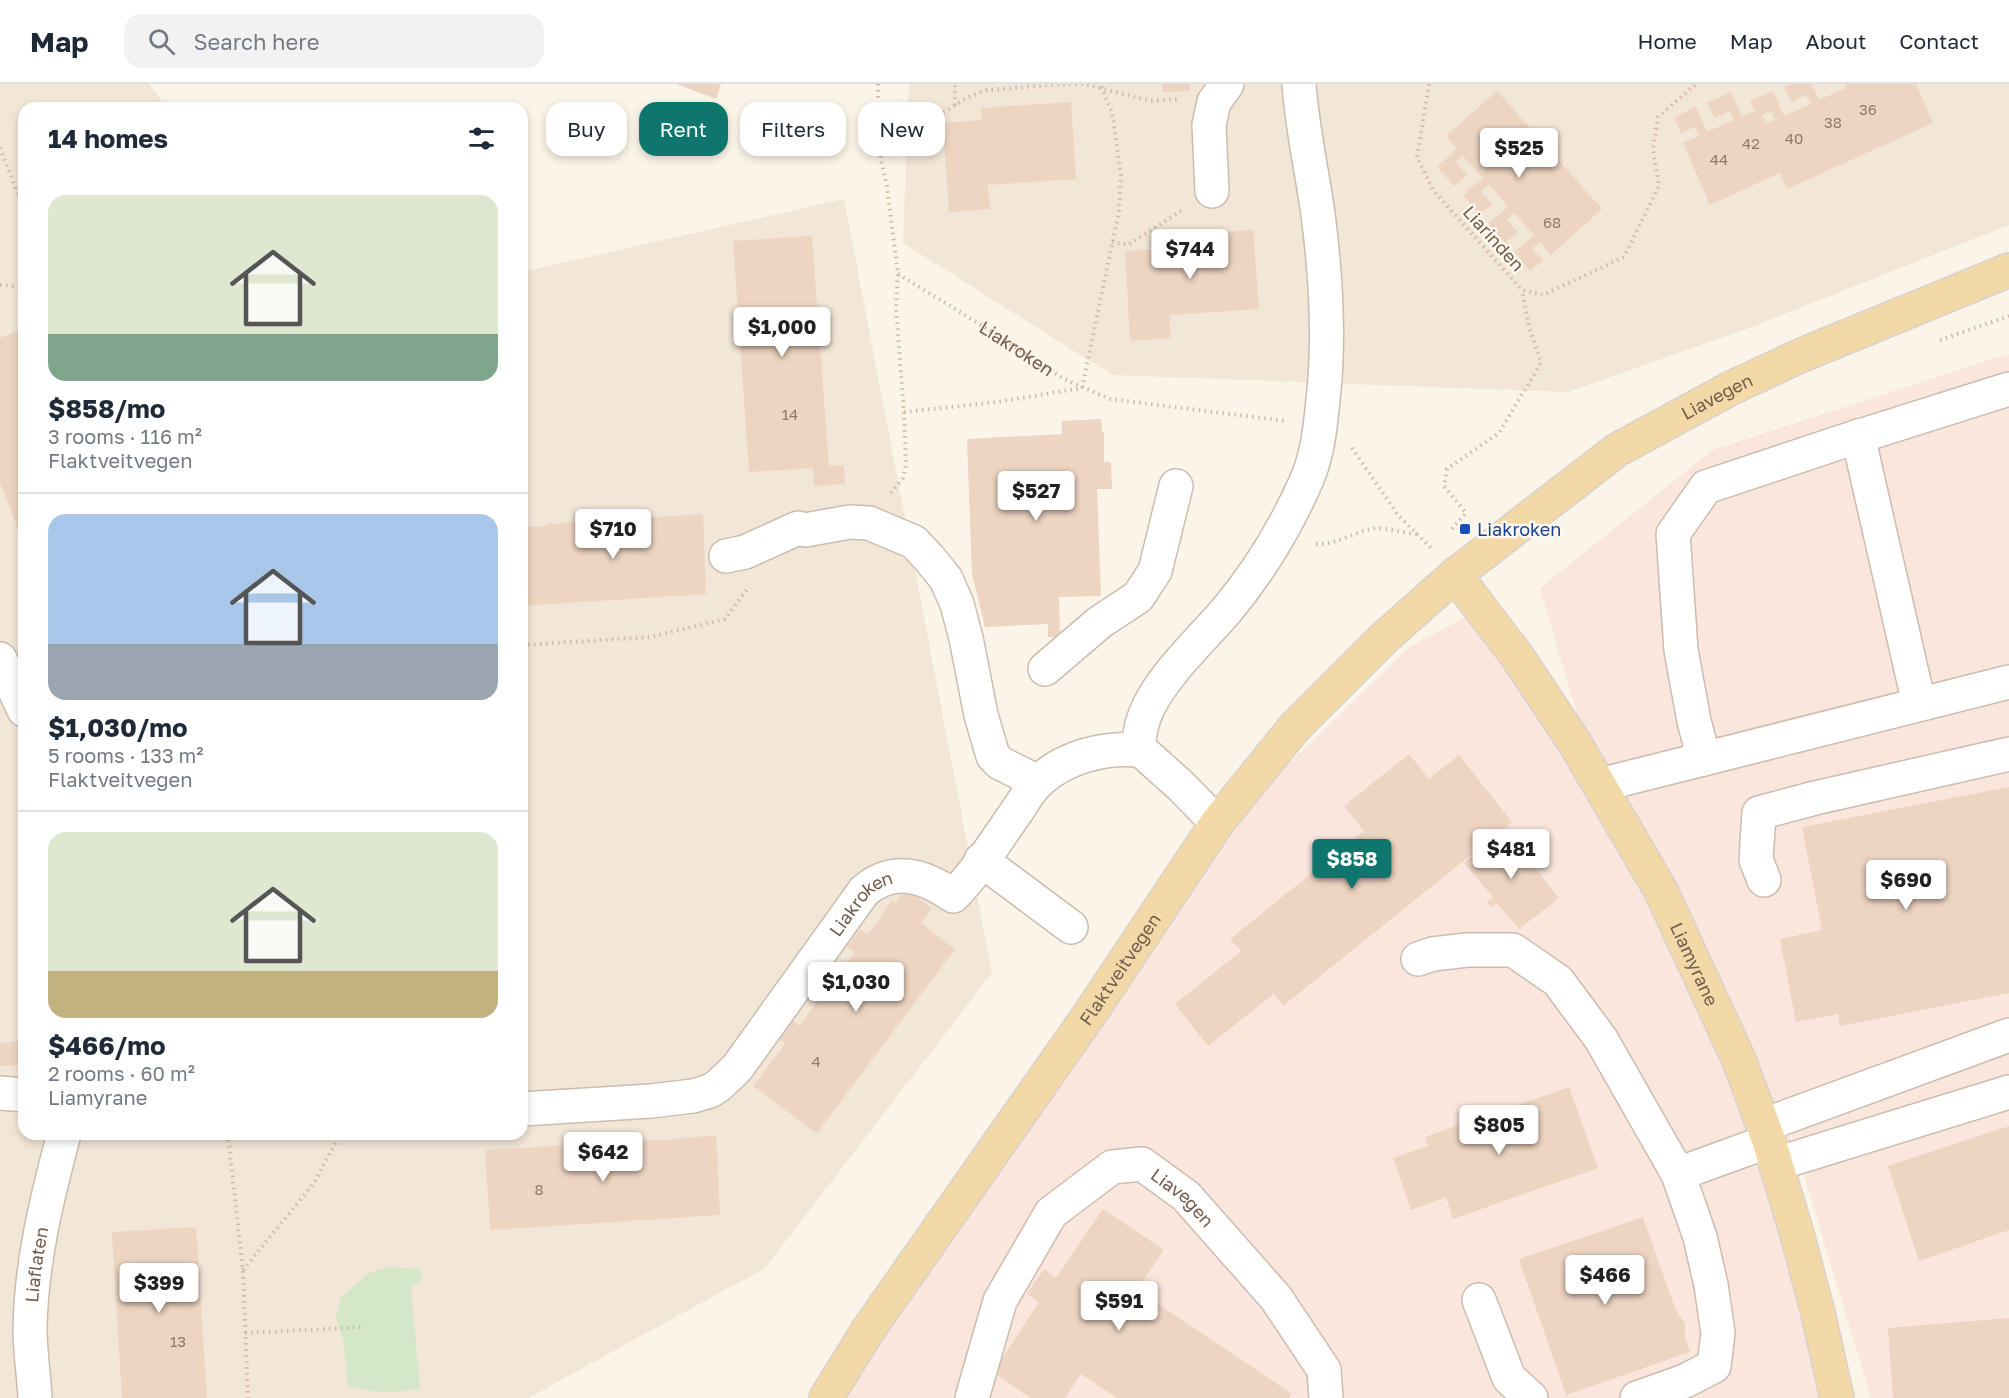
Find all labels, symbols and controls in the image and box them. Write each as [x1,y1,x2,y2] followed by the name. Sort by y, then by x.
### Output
[124,14,544,68] search box
[30,25,88,58] text: Map
[145,25,178,58] icon: search
[193,28,319,55] text: Search here
[1637,28,1697,54] text: Home
[1730,28,1773,54] text: Map
[1806,28,1866,54] text: About
[1899,28,1979,54] text: Contact
[1859,100,1877,118] house number: 36
[546,102,627,156] chip: Buy
[639,102,728,156] chip: Rent
[740,102,846,156] chip: Filters
[858,102,945,156] chip: New
[1824,113,1842,131] house number: 38
[465,122,498,155] icon: filters
[48,123,168,154] text: 14 homes
[1483,128,1555,179] pin: $525
[1785,129,1803,147] house number: 40
[1742,134,1760,152] house number: 42
[1494,135,1544,159] text: $525
[1710,150,1728,168] house number: 44
[1459,201,1529,275] street label: Liarinden
[1543,213,1561,231] house number: 68
[1154,229,1226,280] pin: $744
[219,234,327,342] icon: home
[1165,236,1215,260] text: $744
[733,307,831,358] pin: $1,000
[747,314,817,338] text: $1,000
[976,316,1058,380] street label: Liakroken
[1677,369,1756,424] street label: Liavegen
[48,393,165,424] text: $858/mo
[782,405,798,423] house number: 14
[48,424,202,448] text: 3 rooms · 116 m²
[48,448,192,472] text: Flaktveitvegen
[1000,471,1072,522] pin: $527
[1012,478,1060,502] text: $527
[577,509,649,560] pin: $710
[589,516,637,540] text: $710
[1477,518,1561,540] place label: Liakroken
[1458,522,1472,536] marker: Liakroken
[219,553,327,661] icon: home
[48,712,188,743] text: $1,030/mo
[48,743,204,767] text: 5 rooms · 133 m²
[48,767,192,791] text: Flaktveitvegen
[1475,829,1547,880] pin: $481
[1487,836,1536,860] text: $481
[1316,839,1388,890] pin: $858
[1326,846,1378,870] text: $858
[1870,860,1942,911] pin: $690
[824,866,895,940] street label: Liakroken
[1880,867,1932,891] text: $690
[219,871,327,979] icon: home
[1074,909,1165,1029] street label: Flaktveitvegen
[1666,919,1723,1009] street label: Liamyrane
[807,962,905,1013] pin: $1,030
[822,969,890,993] text: $1,030
[48,1030,166,1061] text: $466/mo
[811,1052,821,1070] house number: 4
[48,1061,195,1085] text: 2 rooms · 60 m²
[48,1085,147,1109] text: Liamyrane
[1463,1105,1535,1156] pin: $805
[1473,1112,1525,1136] text: $805
[567,1132,639,1183] pin: $642
[578,1139,628,1163] text: $642
[1147,1163,1219,1231] street label: Liavegen
[534,1180,544,1198] house number: 8
[20,1225,52,1303] street label: Liaflaten
[1569,1255,1641,1306] pin: $466
[1579,1262,1631,1286] text: $466
[123,1263,195,1314] pin: $399
[134,1270,185,1294] text: $399
[1083,1281,1155,1332] pin: $591
[1095,1288,1143,1312] text: $591
[170,1332,186,1350] house number: 13

